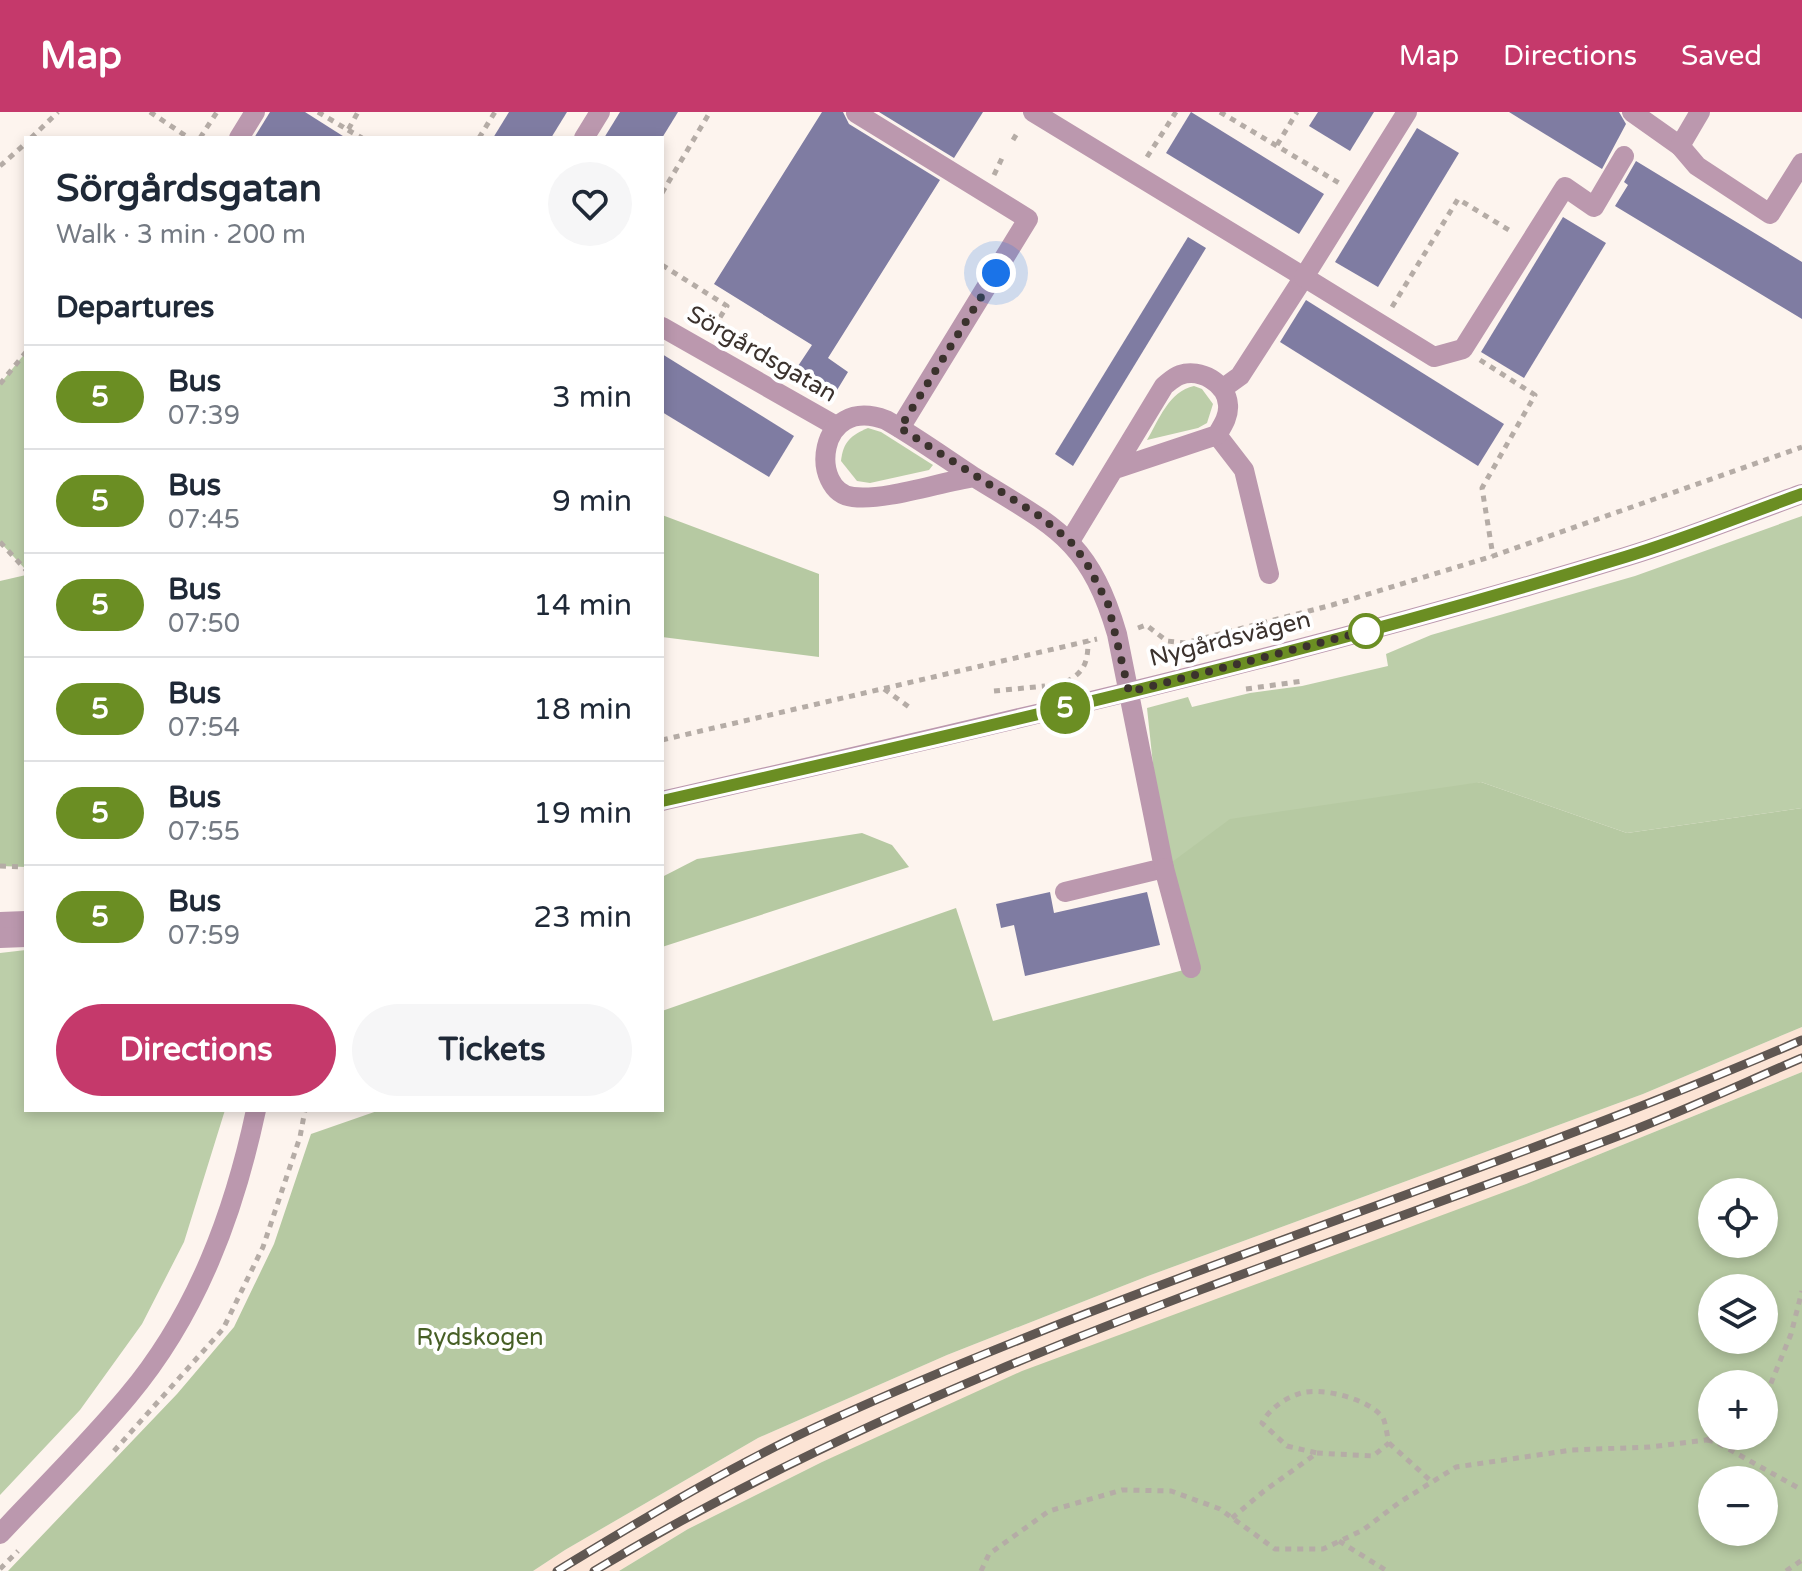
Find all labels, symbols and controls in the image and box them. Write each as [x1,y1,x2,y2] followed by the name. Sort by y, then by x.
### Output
[40,33,122,79] text: Map
[1399,39,1459,73] text: Map
[1503,39,1637,73] text: Directions
[1681,39,1762,73] text: Saved
[548,162,632,246] button: heart
[56,166,322,212] text: Sörgårdsgatan
[56,219,306,250] text: Walk · 3 min · 200 m
[976,253,1016,293] your location
[56,289,214,326] text: Departures
[682,299,842,409] street label: Sörgårdsgatan
[168,363,221,400] text: Bus
[552,379,632,416] text: 3 min
[91,380,109,414] text: 5
[168,400,240,431] text: 07:39
[168,467,221,504] text: Bus
[552,483,632,520] text: 9 min
[91,484,109,518] text: 5
[168,504,240,535] text: 07:45
[168,571,221,608] text: Bus
[533,587,632,624] text: 14 min
[91,588,109,622] text: 5
[1146,605,1314,673] street label: Nygårdsvägen
[168,608,240,639] text: 07:50
[1349,614,1383,648] unlabelled marker
[168,675,221,712] text: Bus
[1039,682,1091,734] line badge: 5
[533,691,632,728] text: 18 min
[1056,691,1074,725] text: 5
[91,692,109,726] text: 5
[168,712,240,743] text: 07:54
[168,779,221,816] text: Bus
[533,795,632,832] text: 19 min
[91,796,109,830] text: 5
[168,816,240,847] text: 07:55
[168,883,221,920] text: Bus
[533,899,632,936] text: 23 min
[91,900,109,934] text: 5
[168,920,240,951] text: 07:59
[56,1004,336,1096] button: Directions
[352,1004,632,1096] button: Tickets
[1698,1178,1778,1546] map controls
[1698,1178,1778,1258] button: locate
[1698,1274,1778,1354] button: layers
[416,1323,544,1352] park label: Rydskogen
[1698,1370,1778,1450] button: +
[1698,1466,1778,1546] button: −

